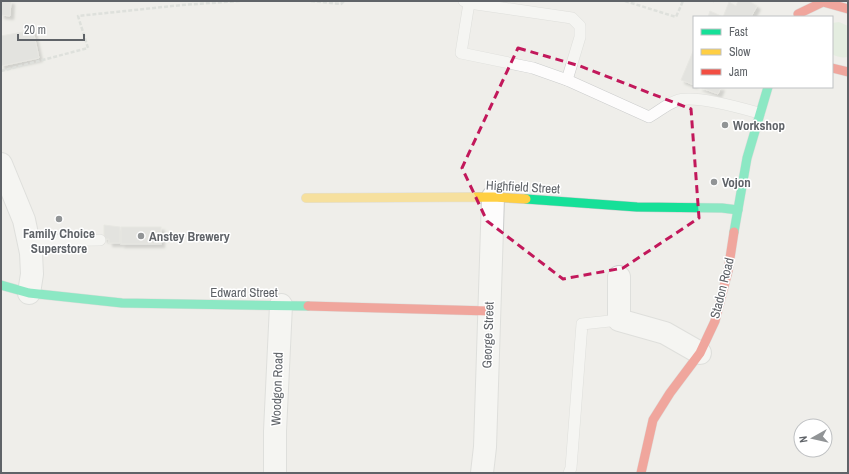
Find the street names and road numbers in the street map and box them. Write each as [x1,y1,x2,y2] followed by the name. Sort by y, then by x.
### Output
[486,177,560,197] street label: Highfield Street
[706,256,738,320] street label: Stadon Road
[210,284,278,301] street label: Edward Street
[478,301,498,369] street label: George Street
[267,352,287,426] street label: Woodgon Road

